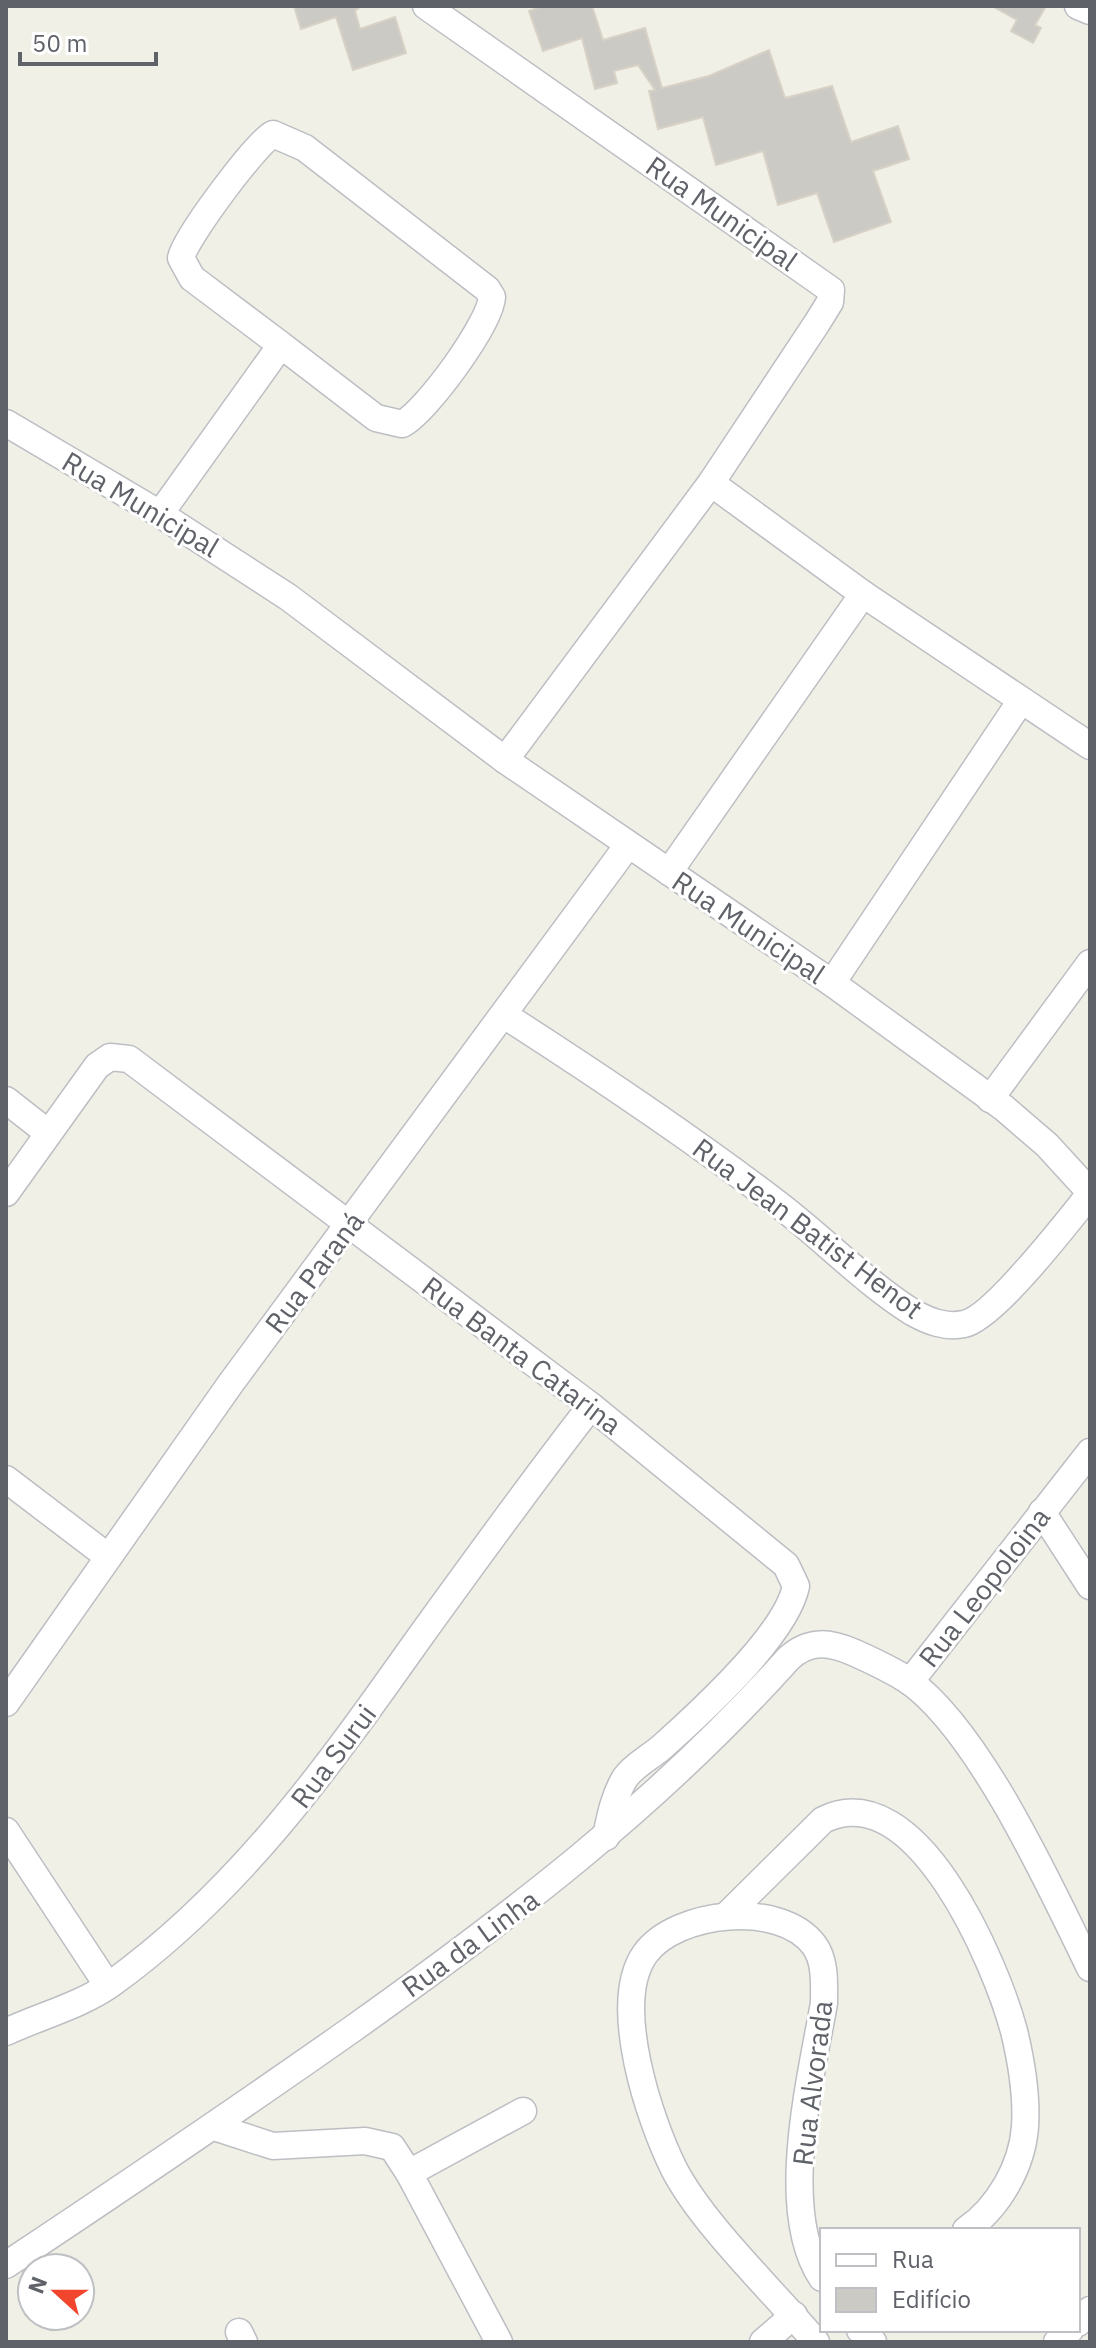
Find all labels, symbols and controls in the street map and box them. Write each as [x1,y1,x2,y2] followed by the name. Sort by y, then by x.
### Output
[20,16,156,66] scale bar
[32,27,87,59] text: 50 m
[639,147,805,279] street label: Rua Municipal
[56,443,226,565] street label: Rua Municipal
[665,862,833,992] street label: Rua Municipal
[685,1129,931,1327] street label: Rua Jean Batist Henot
[256,1204,372,1340] street label: Rua Paraná
[415,1268,629,1442] street label: Rua Banta Catarina
[910,1499,1058,1675] street label: Rua Leopoloina
[282,1697,384,1815] street label: Rua Surui
[394,1881,546,2005] street label: Rua da Linha
[784,1998,840,2168] street label: Rua Alvorada
[820,2228,1080,2332] legend
[892,2243,934,2275] text: Rua
[16,2252,96,2332] north arrow
[20,2272,53,2297] text: N
[892,2283,971,2315] text: Edifício

